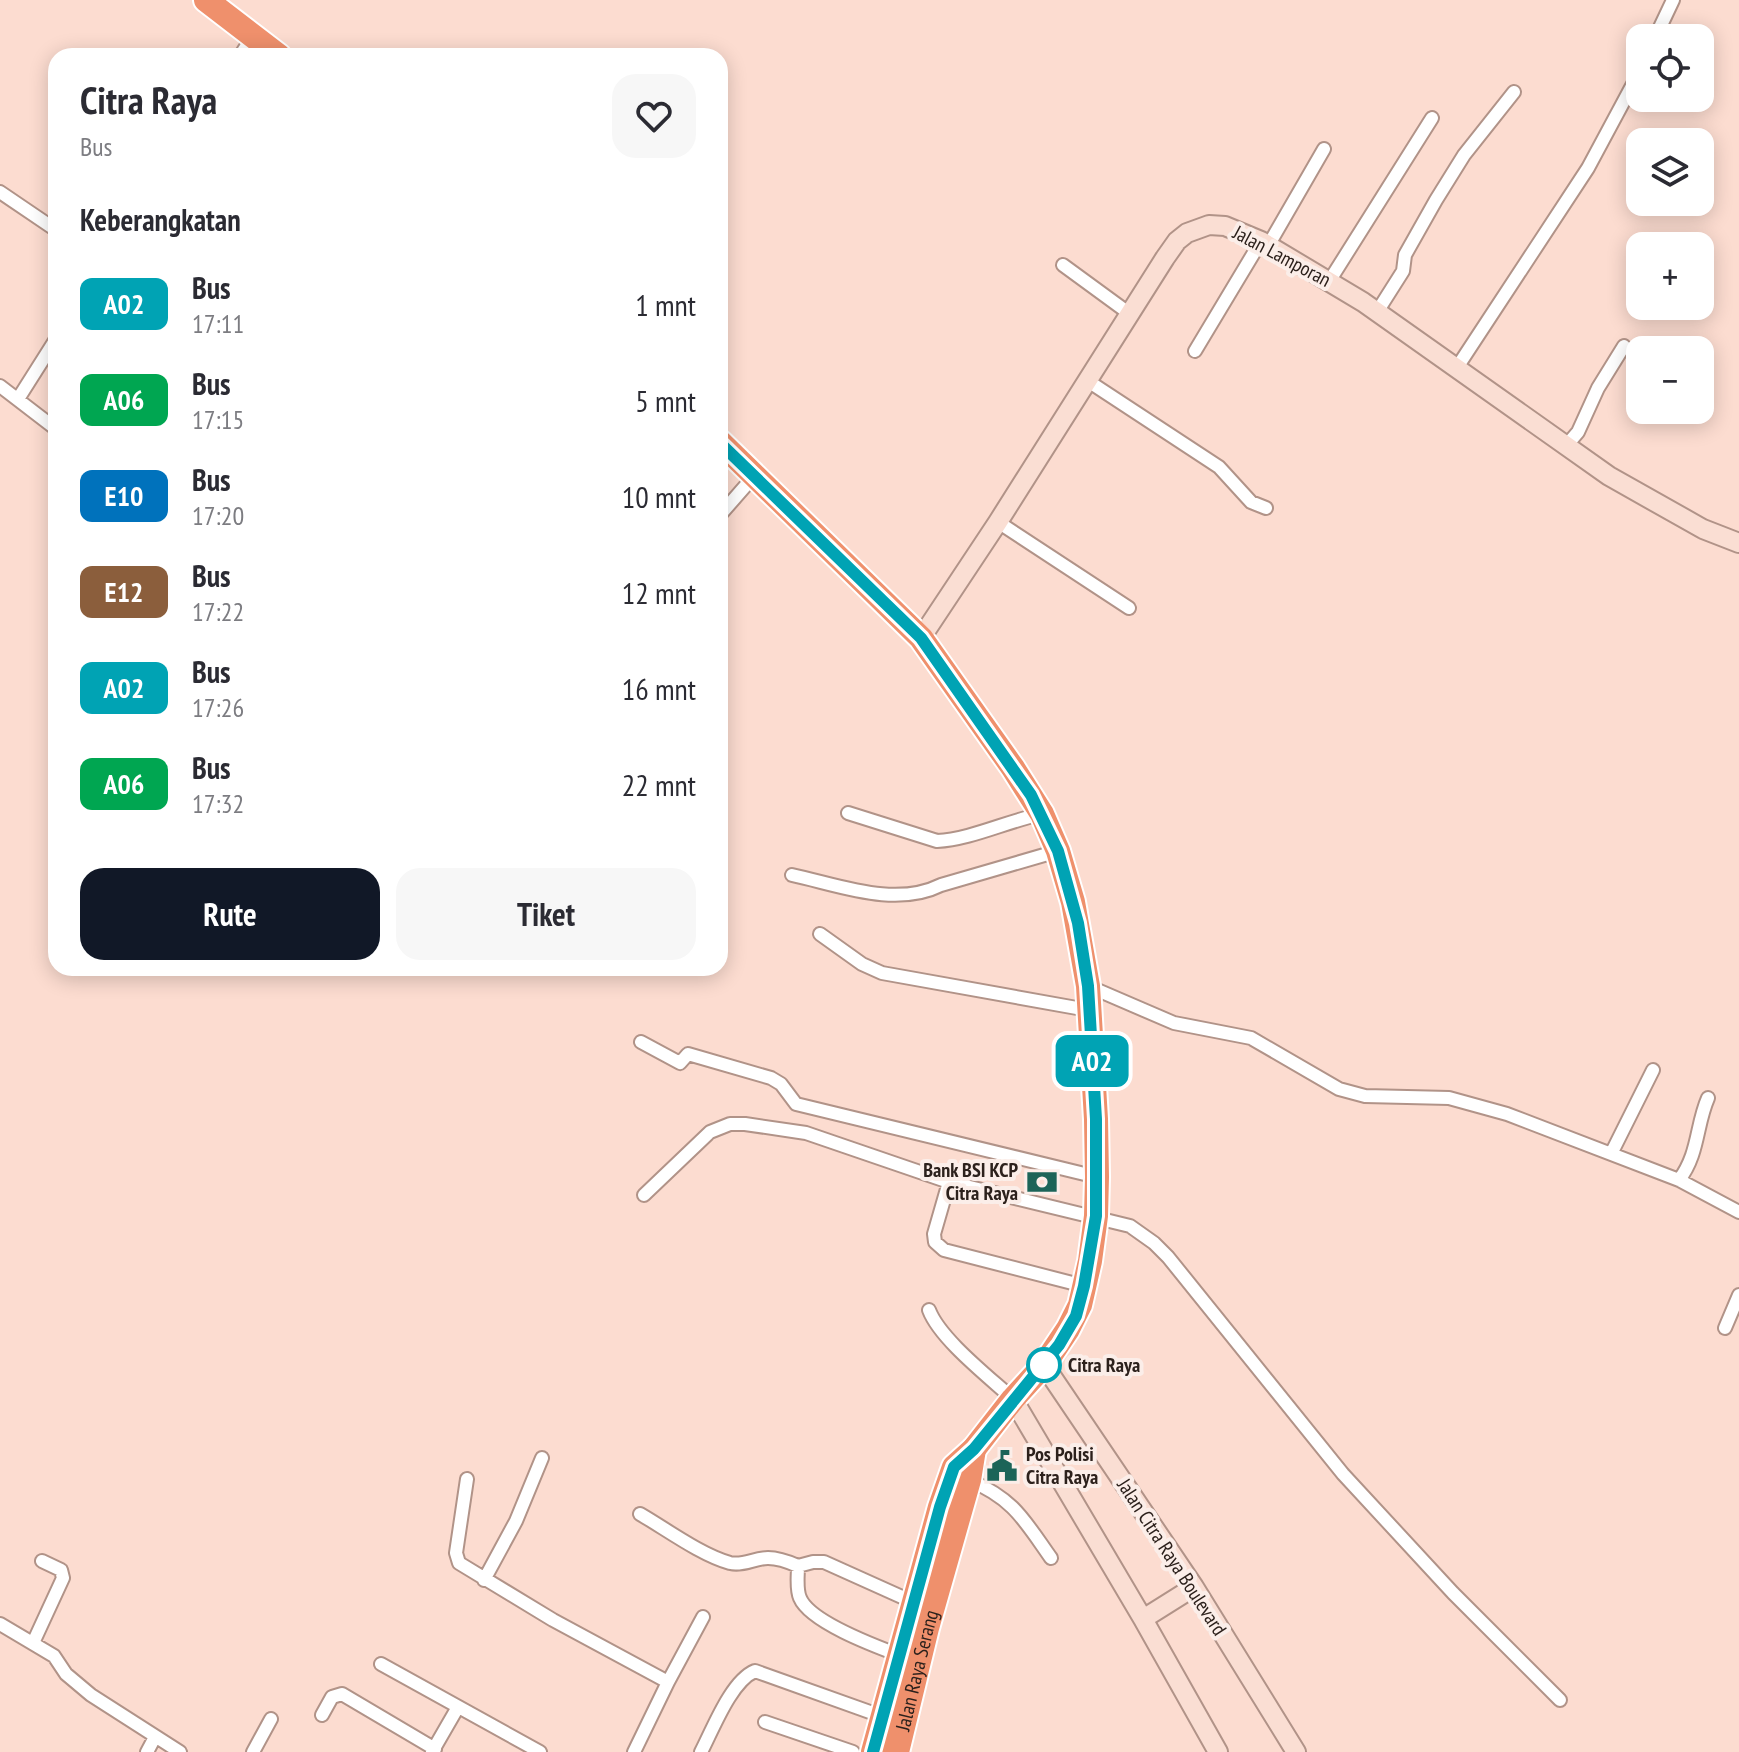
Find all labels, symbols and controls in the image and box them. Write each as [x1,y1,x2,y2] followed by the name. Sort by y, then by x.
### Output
[1626,24,1714,424] map controls
[1626,24,1714,112] button: locate
[612,74,696,158] button: heart
[80,75,217,124] text: Citra Raya
[1626,128,1714,216] button: layers
[80,130,112,163] text: Bus
[80,200,241,239] text: Keberangkatan
[1228,219,1335,293] street label: Jalan Lamporan
[1626,232,1714,320] button: +
[192,268,231,307] text: Bus
[104,285,144,322] text: A02
[635,285,696,324] text: 1 mnt
[192,307,244,340] text: 17:11
[1626,336,1714,424] button: −
[192,364,231,403] text: Bus
[104,381,144,418] text: A06
[635,381,696,420] text: 5 mnt
[192,403,244,436] text: 17:15
[192,460,231,499] text: Bus
[105,477,143,514] text: E10
[622,477,696,516] text: 10 mnt
[192,499,244,532] text: 17:20
[192,556,231,595] text: Bus
[105,573,143,610] text: E12
[622,573,696,612] text: 12 mnt
[192,595,244,628] text: 17:22
[192,652,231,691] text: Bus
[104,669,144,706] text: A02
[622,669,696,708] text: 16 mnt
[192,691,244,724] text: 17:26
[192,748,231,787] text: Bus
[104,765,144,802] text: A06
[622,765,696,804] text: 22 mnt
[192,787,244,820] text: 17:32
[80,868,380,960] button: Rute
[396,868,696,960] button: Tiket
[1046,1035,1138,1087] line badge: A02
[1072,1042,1112,1079] text: A02
[923,1157,1018,1206] place label: Bank BSI KCP Citra Raya
[1025,1165,1059,1199] bank icon: Bank BSI KCP Citra Raya
[1027,1348,1061,1382] marker: Citra Raya
[1068,1352,1140,1378] place label: Citra Raya
[1026,1441,1098,1490] place label: Pos Polisi Citra Raya
[985,1449,1019,1483] public building icon: Pos Polisi Citra Raya
[1111,1473,1232,1640] street label: Jalan Citra Raya Boulevard
[889,1607,944,1734] street label: Jalan Raya Serang

